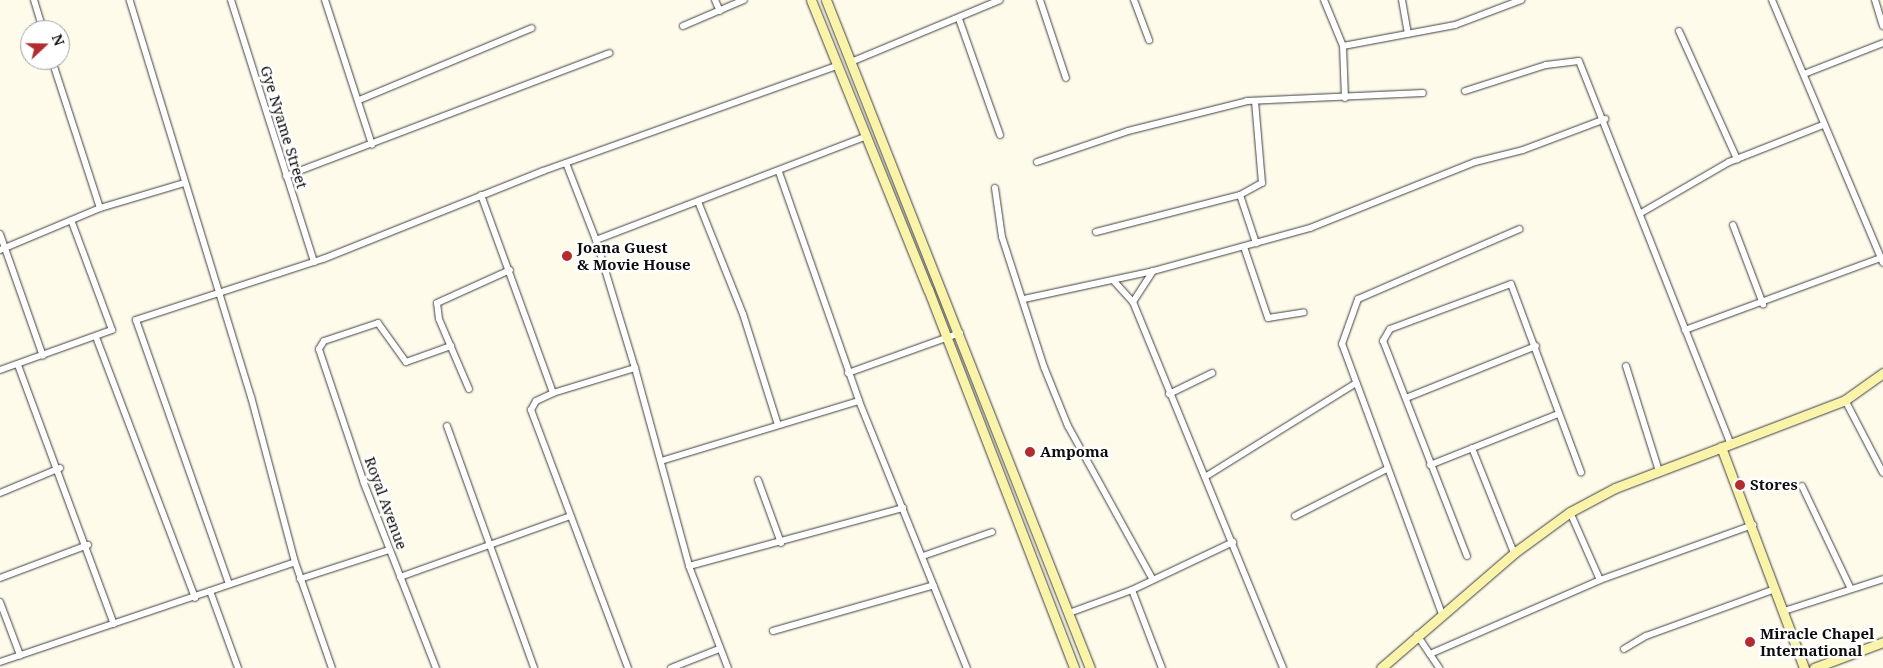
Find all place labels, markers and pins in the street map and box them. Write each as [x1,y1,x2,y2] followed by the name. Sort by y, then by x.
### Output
[577,238,691,273] place label: Joana Guest & Movie House
[561,250,573,262] marker: Joana Guest & Movie House
[1040,443,1109,461] place label: Ampoma
[1024,446,1036,458] marker: Ampoma
[1750,476,1798,494] place label: Stores
[1734,479,1746,491] marker: Stores
[1760,624,1874,659] place label: Miracle Chapel International
[1744,636,1756,648] marker: Miracle Chapel International

